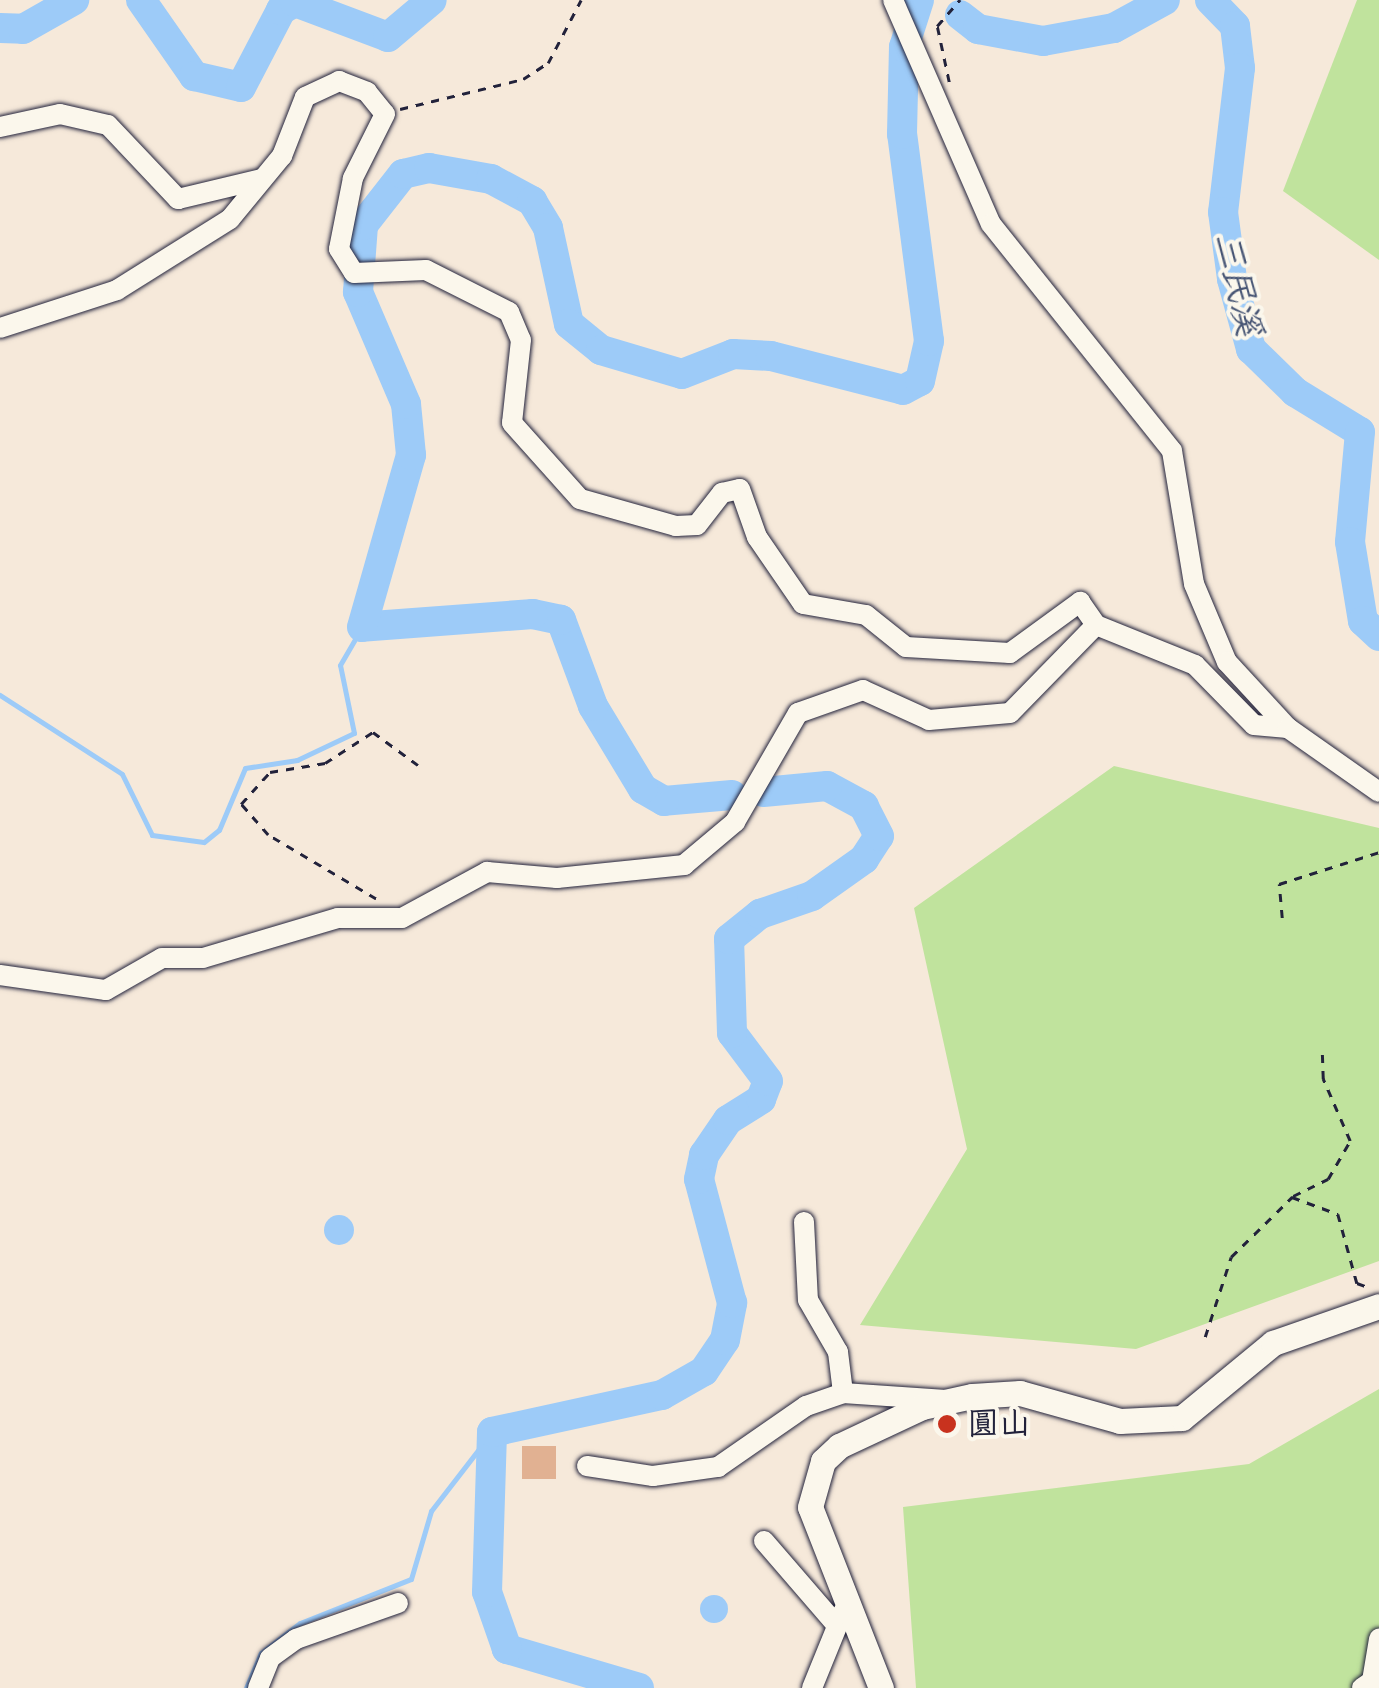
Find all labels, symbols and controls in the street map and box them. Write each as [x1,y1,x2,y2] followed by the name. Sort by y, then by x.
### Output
[1207,228,1271,340] water label: 三民溪
[967,1405,1031,1443] place label: 圓山
[936,1413,958,1435] marker: 圓山

